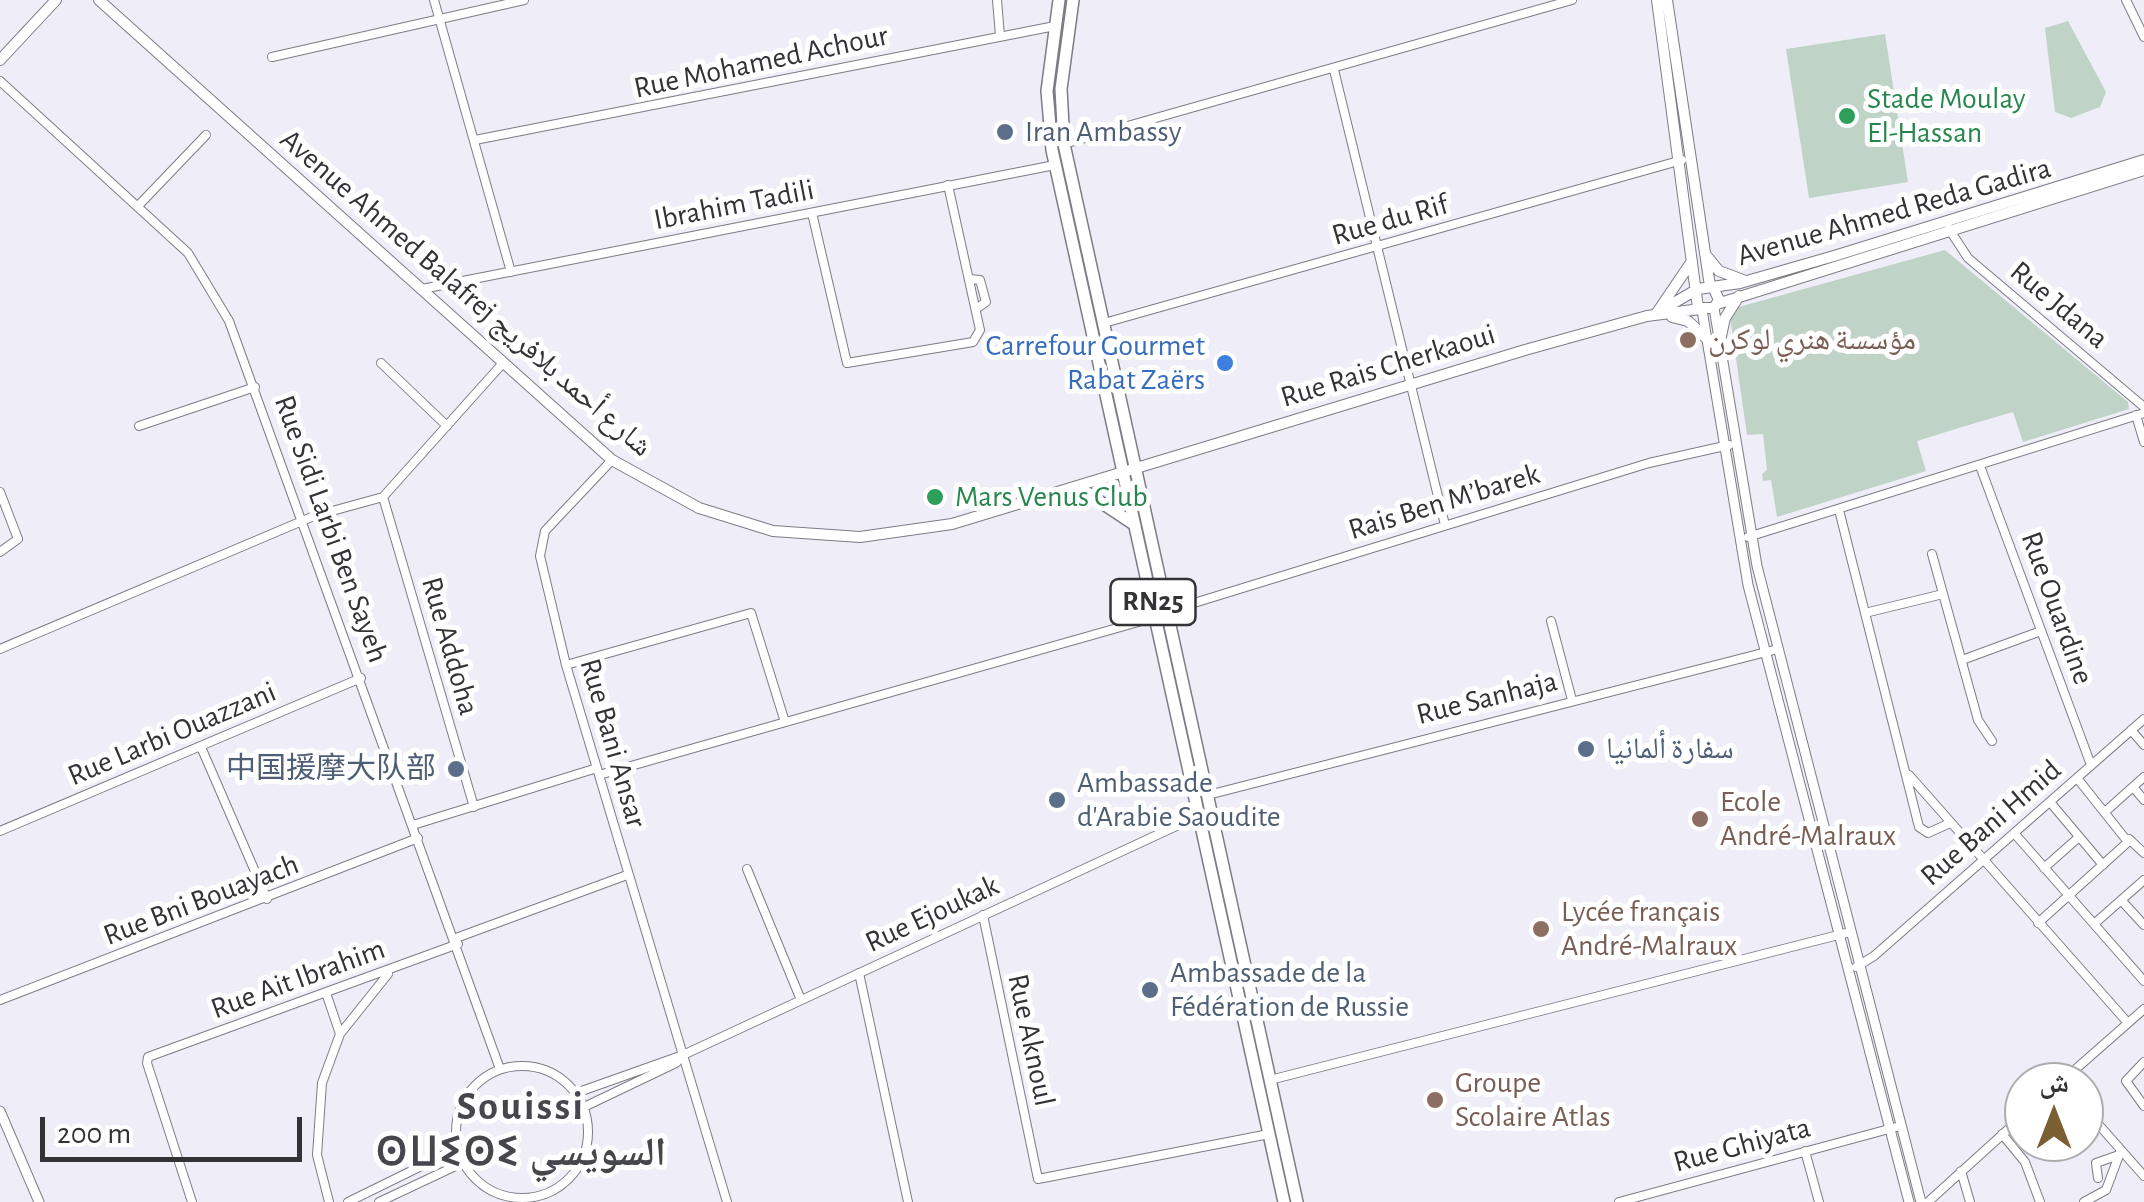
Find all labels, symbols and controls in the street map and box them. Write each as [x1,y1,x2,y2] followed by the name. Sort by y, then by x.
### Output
[631,17,891,107] street label: Rue Mohamed Achour
[1867,81,2026,152] place label: Stade Moulay El-Hassan
[1836,105,1858,127] marker: Stade Moulay El-Hassan
[1025,114,1181,150] place label: Iran Ambassy
[994,121,1016,143] marker: Iran Ambassy
[273,122,659,464] street label: Avenue Ahmed Balafrej شارع أحمد بلافريج
[1733,150,2055,274] street label: Avenue Ahmed Reda Gadira
[651,172,817,238] street label: Ibrahim Tadili
[1328,186,1452,254] street label: Rue du Rif
[2003,254,2115,356] street label: Rue Jdana
[1276,316,1500,416] street label: Rue Rais Cherkaoui
[1708,322,1916,358] place label: مؤسسة هنري لوكرن
[986,328,1205,398] place label: Carrefour Gourmet Rabat Zaërs
[1677,329,1699,351] marker: مؤسسة هنري لوكرن
[1214,352,1236,374] marker: Carrefour Gourmet Rabat Zaërs
[266,391,396,667] street label: Rue Sidi Larbi Ben Sayeh
[1344,456,1544,548] street label: Rais Ben M’barek
[955,479,1148,515] place label: Mars Venus Club
[924,486,946,508] marker: Mars Venus Club
[2013,527,2101,689] street label: Rue Ouardine
[413,573,487,719] street label: Rue Addoha
[1110,579,1196,625] road number: RN25
[572,654,654,832] street label: Rue Bani Ansar
[1413,663,1561,733] street label: Rue Sanhaja
[62,674,282,794] street label: Rue Larbi Ouazzani
[1606,731,1734,767] place label: سفارة ألمانيا
[1575,738,1597,760] marker: سفارة ألمانيا
[226,751,436,787] place label: 中国援摩大队部
[1913,752,2069,894] street label: Rue Bani Hmid
[445,758,467,780] marker: 中国援摩大队部
[1077,765,1281,836] place label: Ambassade d'Arabie Saoudite
[1720,784,1896,854] place label: Ecole André-Malraux
[1046,789,1068,811] marker: Ambassade d'Arabie Saoudite
[1689,808,1711,830] marker: Ecole André-Malraux
[98,846,304,954] street label: Rue Bni Bouayach
[860,867,1004,961] street label: Rue Ejoukak
[1561,894,1737,964] place label: Lycée français André-Malraux
[1530,918,1552,940] marker: Lycée français André-Malraux
[206,931,390,1027] street label: Rue Ait Ibrahim
[1170,955,1409,1026] place label: Ambassade de la Fédération de Russie
[999,971,1063,1109] street label: Rue Aknoul
[1139,979,1161,1001] marker: Ambassade de la Fédération de Russie
[2004,1062,2104,1162] north arrow
[1455,1065,1610,1136] place label: Groupe Scolaire Atlas
[2039,1070,2069,1098] text: ش
[383,1083,659,1177] district label: Souissi ⵙⵡⵉⵙⵉ السويسي
[1424,1089,1446,1111] marker: Groupe Scolaire Atlas
[45,1097,308,1159] scale bar
[1670,1109,1814,1181] street label: Rue Ghiyata
[57,1119,131,1149] text: 200 m

